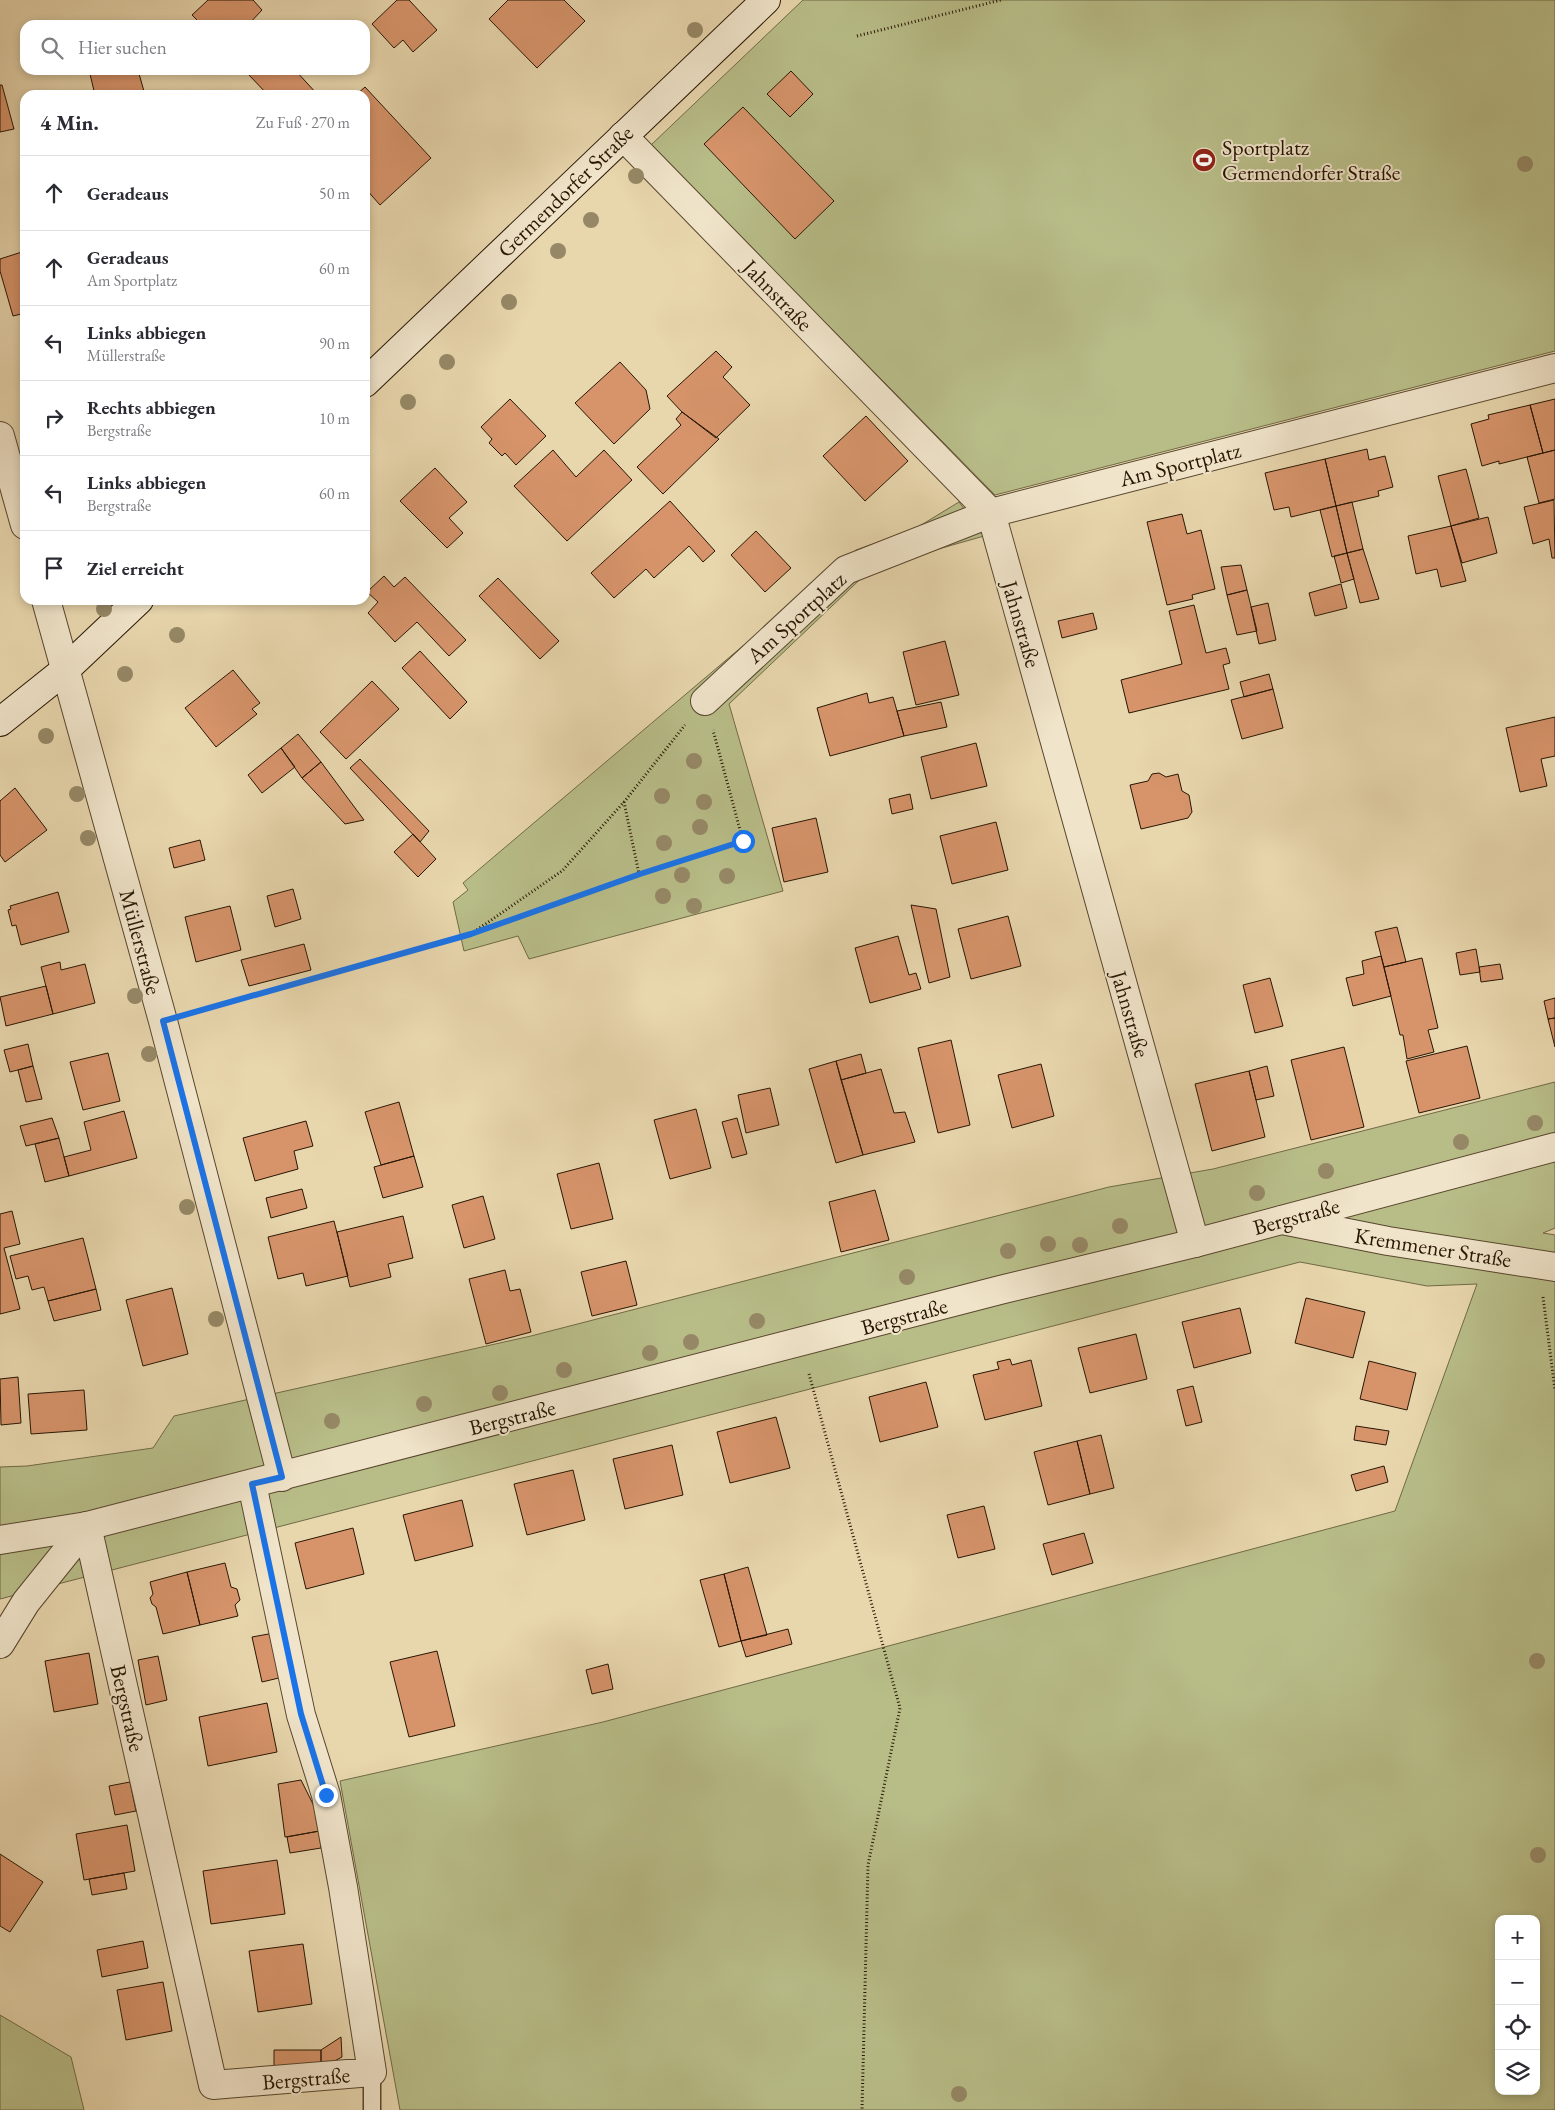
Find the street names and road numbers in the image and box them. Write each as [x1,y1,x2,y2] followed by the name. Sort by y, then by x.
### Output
[491,119,640,264] street label: Germendorfer Straße
[735,252,819,338] street label: Jahnstraße
[1116,435,1244,494] street label: Am Sportplatz
[740,565,853,670] street label: Am Sportplatz
[995,575,1048,671] street label: Jahnstraße
[113,886,169,998] street label: Müllerstraße
[1104,965,1157,1061] street label: Jahnstraße
[1250,1191,1343,1242] street label: Bergstraße
[1352,1221,1514,1274] street label: Kremmener Straße
[858,1291,951,1342] street label: Bergstraße
[466,1393,559,1442] street label: Bergstraße
[103,1662,152,1755] street label: Bergstraße
[261,2060,352,2097] street label: Bergstraße

